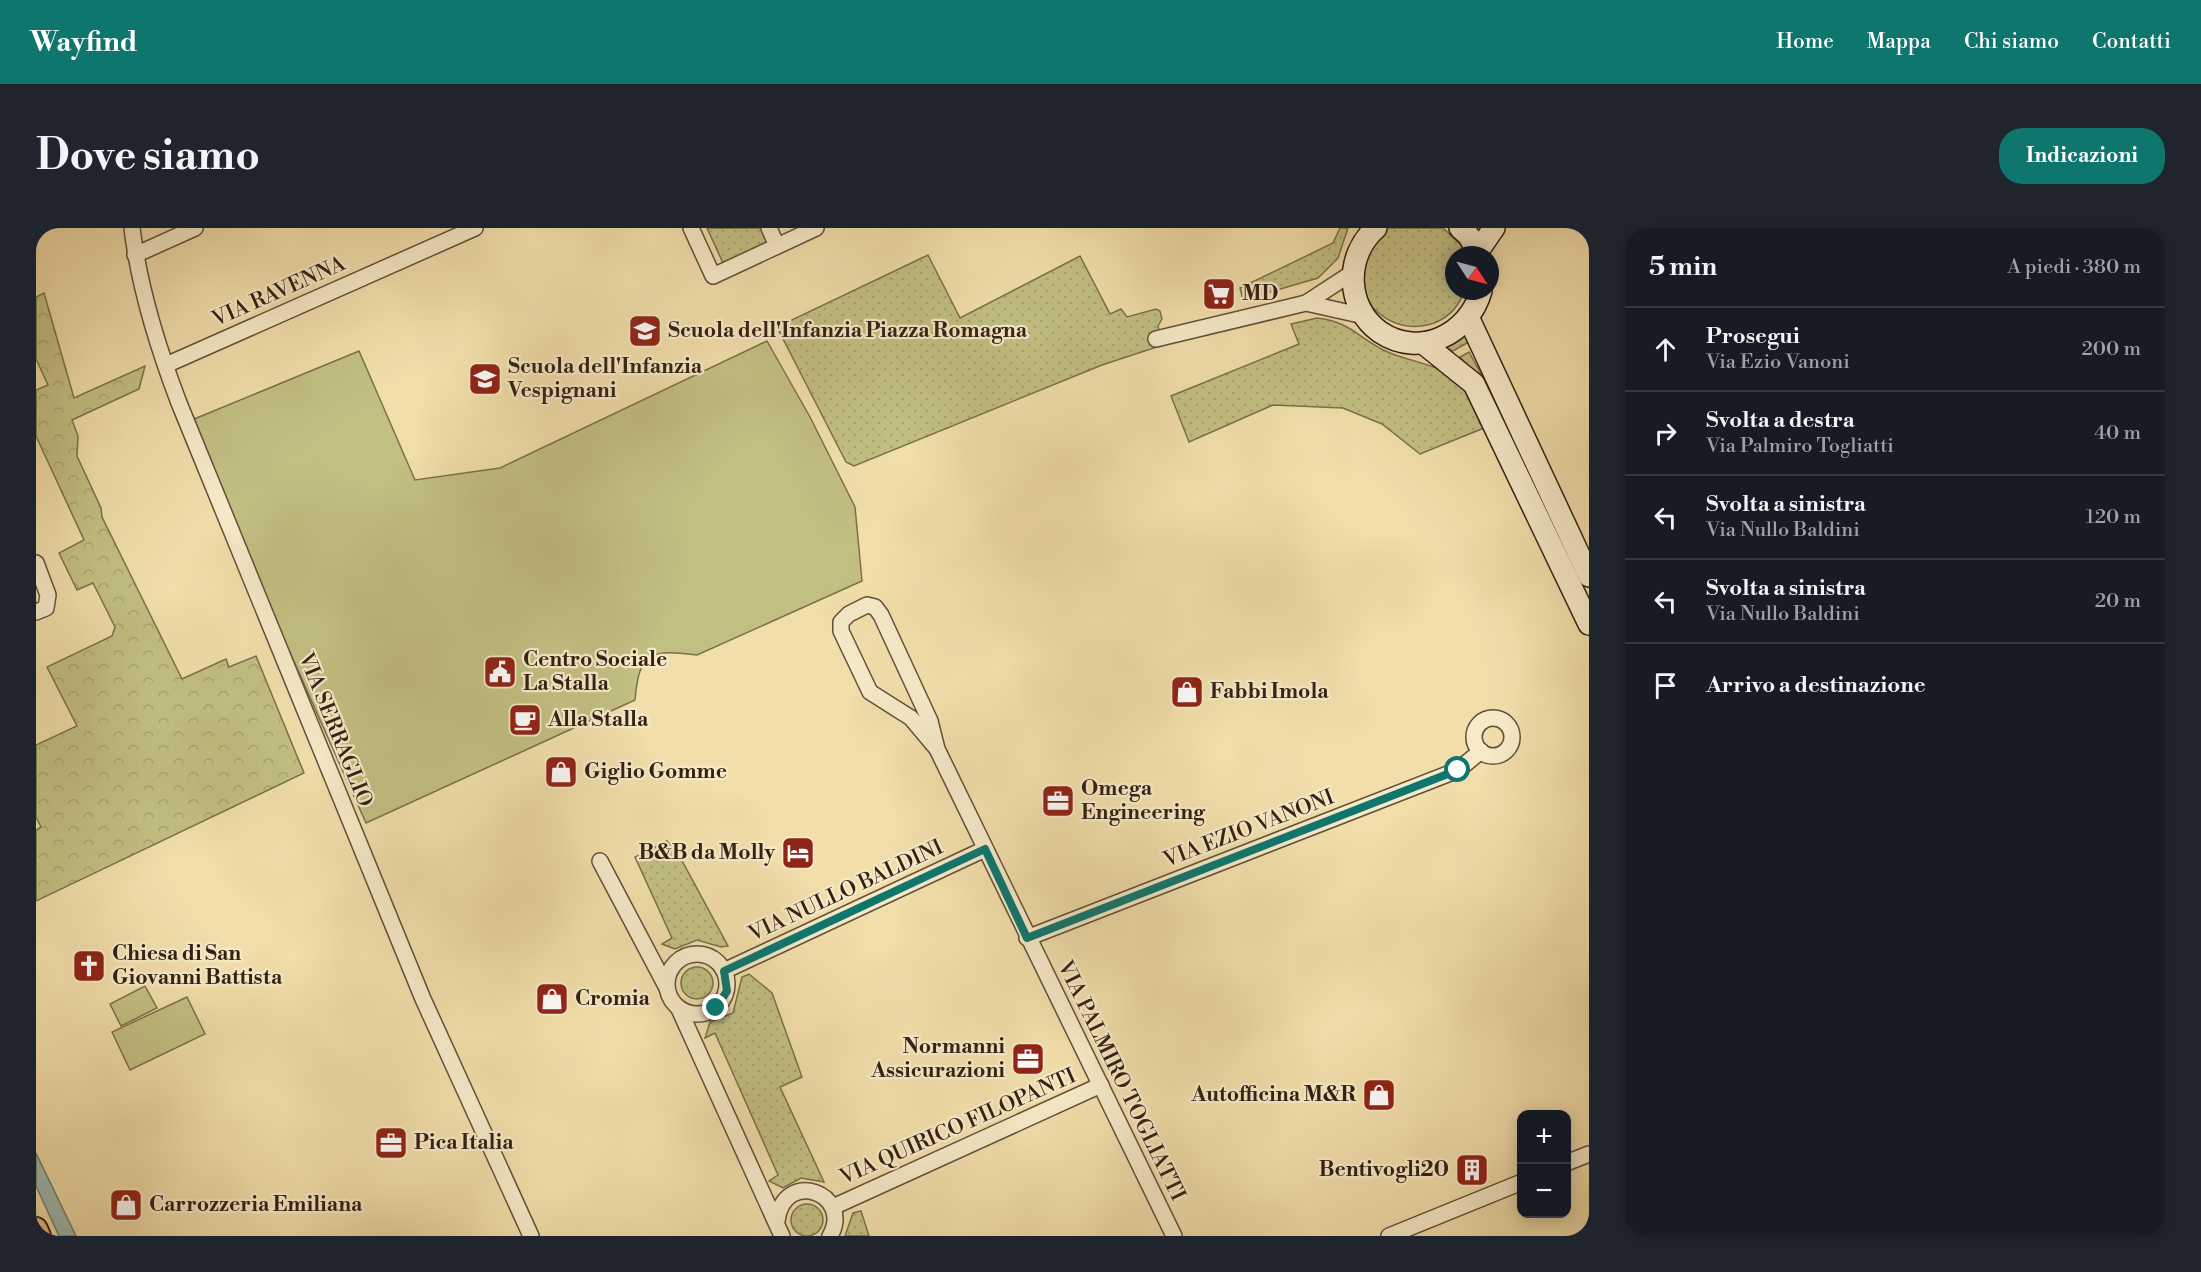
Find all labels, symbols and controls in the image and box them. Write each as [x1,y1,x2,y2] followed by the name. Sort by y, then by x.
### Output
[30,25,138,60] text: Wayfind
[1776,29,1834,55] text: Home
[1867,29,1931,55] text: Mappa
[1964,29,2059,55] text: Chi siamo
[2092,29,2171,55] text: Contatti
[1999,128,2165,184] button: Indicazioni
[36,130,260,183] text: Dove siamo
[1445,246,1499,300] north arrow
[207,251,350,333] street label: VIA RAVENNA
[1649,251,1717,283] text: 5 min
[2007,255,2141,280] text: A piedi · 380 m
[1201,276,1237,312] supermarket icon: MD
[1242,281,1278,307] place label: MD
[627,313,663,349] school or university icon: Scuola dell'Infanzia Piazza Romagna
[668,318,1028,344] place label: Scuola dell'Infanzia Piazza Romagna
[1706,323,1800,350] text: Prosegui
[1649,333,1682,366] icon: ahead
[2081,337,2141,362] text: 200 m
[1706,350,1850,375] text: Via Ezio Vanoni
[507,354,703,404] place label: Scuola dell'Infanzia Vespignani
[467,361,503,397] school or university icon: Scuola dell'Infanzia Vespignani
[1706,407,1855,434] text: Svolta a destra
[1649,417,1682,450] icon: right
[2094,421,2141,446] text: 40 m
[1706,434,1894,459] text: Via Palmiro Togliatti
[1706,491,1866,518] text: Svolta a sinistra
[1649,501,1682,534] icon: left
[2086,505,2141,530] text: 120 m
[1706,518,1860,543] text: Via Nullo Baldini
[1706,575,1866,602] text: Svolta a sinistra
[1649,585,1682,618] icon: left
[2095,589,2141,614] text: 20 m
[1706,602,1860,627] text: Via Nullo Baldini
[523,647,667,697] place label: Centro Sociale La Stalla
[292,648,378,811] street label: VIA SERRAGLIO
[482,654,518,690] public building icon: Centro Sociale La Stalla
[1649,669,1682,702] icon: arrive
[1706,672,1926,699] text: Arrivo a destinazione
[1169,674,1205,710] shop icon: Fabbi Imola
[1210,679,1329,705] place label: Fabbi Imola
[507,702,543,738] cafe icon: Alla Stalla
[547,707,649,733] place label: Alla Stalla
[543,754,579,790] shop icon: Giglio Gomme
[1444,756,1470,782] route start
[584,759,727,785] place label: Giglio Gomme
[1081,776,1206,826] place label: Omega Engineering
[1040,783,1076,819] office icon: Omega Engineering
[1159,784,1338,874] street label: VIA EZIO VANONI
[744,835,947,948] street label: VIA NULLO BALDINI
[780,835,816,871] hotel icon: B&B da Molly
[638,840,775,866] place label: B&B da Molly
[112,941,283,991] place label: Chiesa di San Giovanni Battista
[71,948,107,984] church icon: Chiesa di San Giovanni Battista
[1051,956,1191,1205] street label: VIA PALMIRO TOGLIATTI
[534,981,570,1017] shop icon: Cromia
[575,986,651,1012] place label: Cromia
[702,994,728,1020] route end
[870,1034,1005,1084] place label: Normanni Assicurazioni
[1010,1041,1046,1077] office icon: Normanni Assicurazioni
[835,1063,1080,1191] street label: VIA QUIRICO FILOPANTI
[1361,1077,1397,1113] shop icon: Autofficina M&R
[1190,1082,1356,1108] place label: Autofficina M&R
[1517,1110,1571,1218] map controls
[1517,1110,1571,1164] button: +
[373,1125,409,1161] office icon: Pica Italia
[414,1130,514,1156] place label: Pica Italia
[1454,1152,1490,1188] building icon: Bentivogli20
[1319,1157,1449,1183] place label: Bentivogli20
[1517,1164,1571,1218] button: −
[108,1187,144,1223] shop icon: Carrozzeria Emiliana
[149,1192,363,1218] place label: Carrozzeria Emiliana

